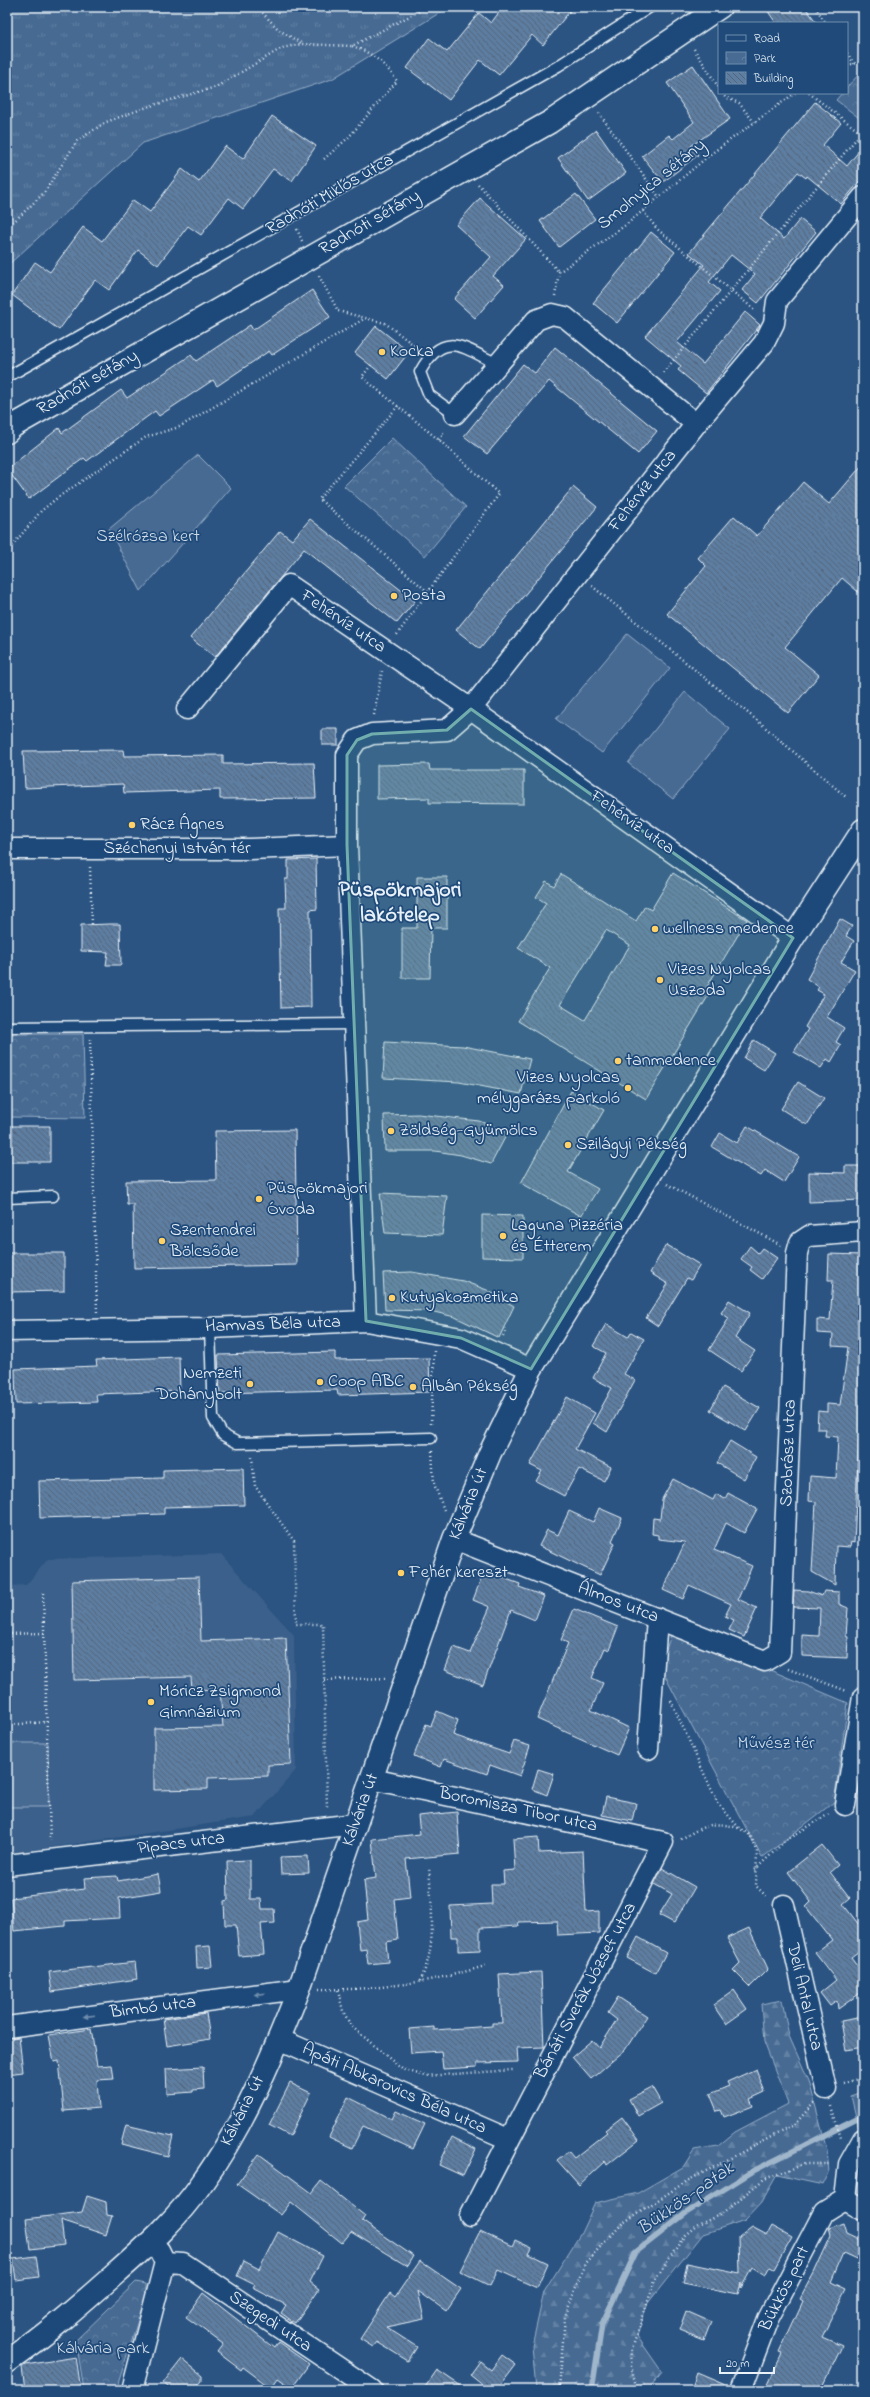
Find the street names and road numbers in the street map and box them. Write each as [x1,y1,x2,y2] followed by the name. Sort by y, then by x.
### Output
[592,133,712,237] street label: Smolnyica sétány
[261,148,399,242] street label: Radnóti Miklós utca
[315,183,425,263] street label: Radnóti sétány
[33,343,143,423] street label: Radnóti sétány
[602,444,683,538] street label: Fehérvíz utca
[294,583,391,660] street label: Fehérvíz utca
[584,784,680,862] street label: Fehérvíz utca
[104,836,251,862] street label: Széchenyi István tér
[205,1310,341,1340] street label: Hamvas Béla utca
[774,1399,804,1507] street label: Szobrász utca
[443,1464,495,1544] street label: Kálvária út
[574,1576,662,1630] street label: Álmos utca
[336,1770,386,1850] street label: Kálvária út
[436,1780,599,1839] street label: Boromisza Tibor utca
[136,1826,226,1862] street label: Pipacs utca
[528,1898,644,2085] street label: Bánáti Sverák József utca
[779,1940,829,2053] street label: Deli Antal utca
[107,1990,198,2026] street label: Bimbó utca
[298,2037,490,2141] street label: Apáti Abkarovics Béla utca
[214,2071,272,2151] street label: Kálvária út
[753,2242,817,2337] street label: Bükkös part
[223,2285,317,2360] street label: Szegedi utca

